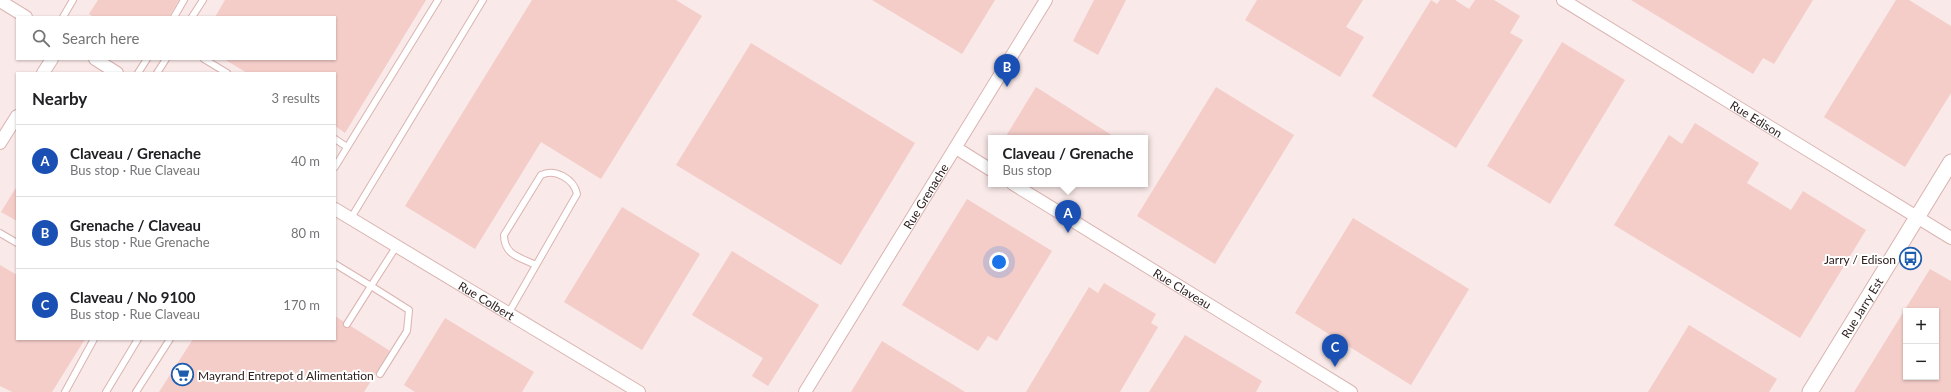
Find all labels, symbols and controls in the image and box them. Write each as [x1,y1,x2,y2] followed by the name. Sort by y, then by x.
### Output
[16,16,336,60] search box
[30,27,52,49] icon: search
[62,29,139,47] text: Search here
[994,54,1020,87] pin: B
[32,88,87,109] text: Nearby
[272,90,320,106] text: 3 results
[1728,97,1785,140] street label: Rue Edison
[988,135,1148,187] popup
[70,144,201,162] text: Claveau / Grenache
[1002,144,1134,162] text: Claveau / Grenache
[40,153,50,169] text: A
[291,153,320,169] text: 40 m
[900,161,951,232] street label: Rue Grenache
[70,162,200,178] text: Bus stop · Rue Claveau
[1002,162,1052,178] text: Bus stop
[1055,200,1081,233] pin: A
[70,216,201,234] text: Grenache / Claveau
[41,225,49,241] text: B
[291,225,320,241] text: 80 m
[70,234,210,250] text: Bus stop · Rue Grenache
[1898,246,1924,272] bus stop icon: Jarry / Edison
[989,252,1009,272] your location
[1824,252,1896,267] place label: Jarry / Edison
[1151,265,1214,312] street label: Rue Claveau
[1838,274,1886,340] street label: Rue Jarry Est
[456,278,518,323] street label: Rue Colbert
[70,288,196,306] text: Claveau / No 9100
[41,297,49,313] text: C
[283,297,320,313] text: 170 m
[70,306,200,322] text: Bus stop · Rue Claveau
[1903,308,1939,380] map controls
[1903,308,1939,344] button: +
[1322,334,1348,367] pin: C
[1903,344,1939,380] button: −
[169,362,195,388] supermarket icon: Mayrand Entrepot d Alimentation
[198,368,374,383] place label: Mayrand Entrepot d Alimentation

